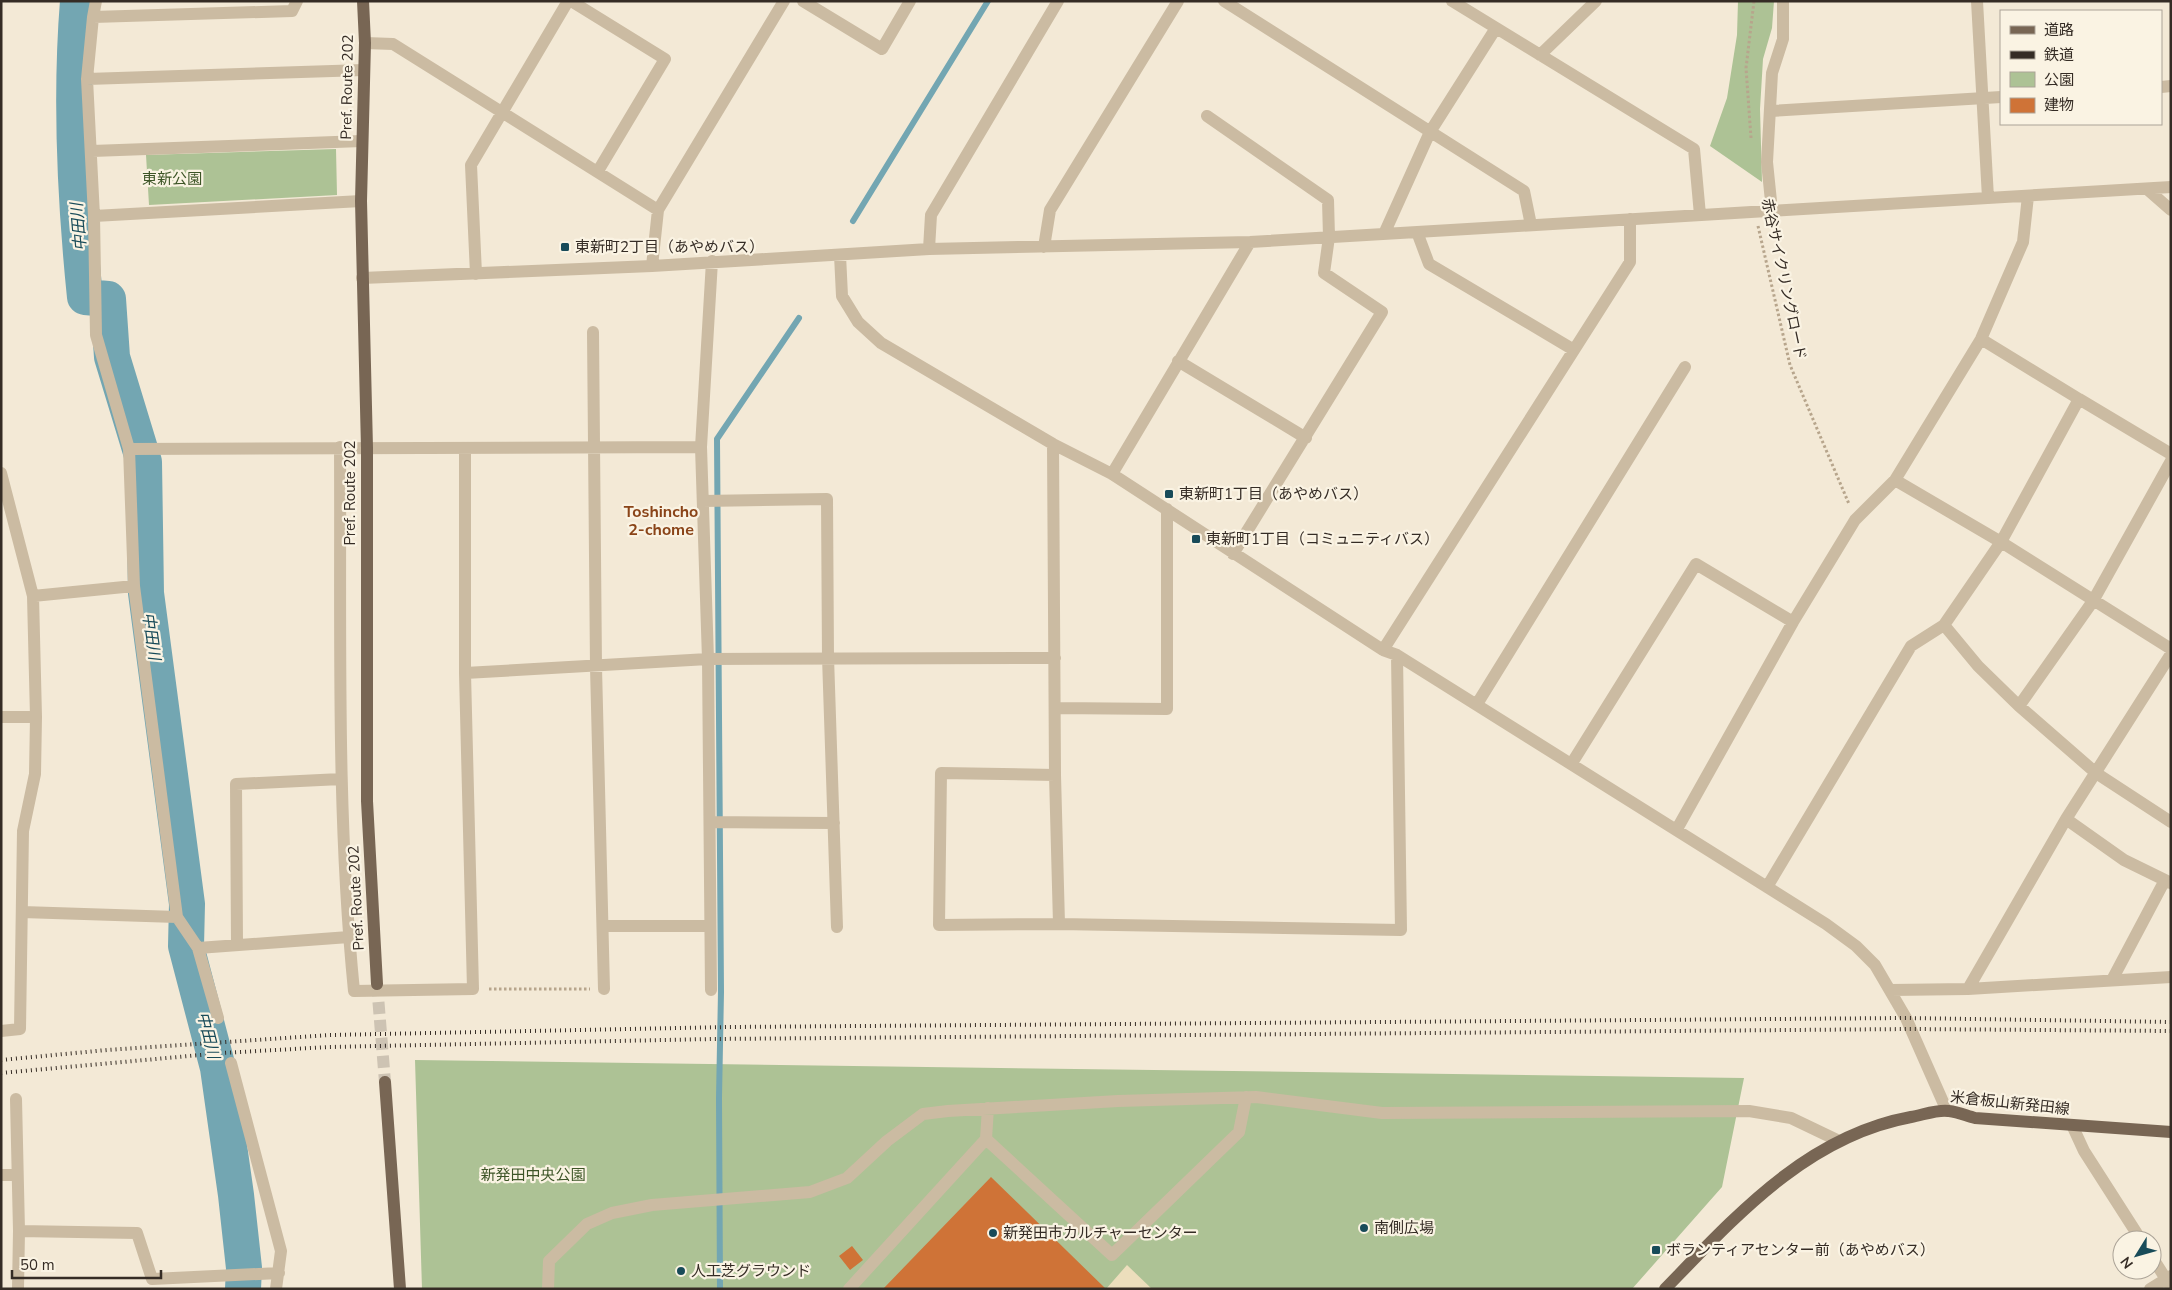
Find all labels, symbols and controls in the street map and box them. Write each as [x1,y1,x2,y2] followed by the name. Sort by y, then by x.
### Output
[2000,10,2162,125] legend
[2044,20,2074,40] text: 道路
[336,34,358,140] street label: Pref. Route 202
[2044,45,2074,65] text: 鉄道
[2044,70,2074,90] text: 公園
[2044,95,2074,115] text: 建物
[142,169,202,189] park label: 東新公園
[1757,196,1811,362] street label: 赤谷サイクリングロード
[66,200,92,252] water label: 中田川
[575,237,764,257] place label: 東新町2丁目（あやめバス）
[559,241,571,253] marker: 東新町2丁目（あやめバス）
[340,440,360,546] street label: Pref. Route 202
[1179,484,1368,504] place label: 東新町1丁目（あやめバス）
[1163,488,1175,500] marker: 東新町1丁目（あやめバス）
[624,501,698,541] district label: Toshincho 2-chome
[1206,529,1439,549] place label: 東新町1丁目（コミュニティバス）
[1190,533,1202,545] marker: 東新町1丁目（コミュニティバス）
[137,611,166,663] water label: 中田川
[343,845,369,951] street label: Pref. Route 202
[192,1009,225,1063] water label: 中田川
[1949,1087,2071,1119] street label: 米倉板山新発田線
[480,1165,586,1185] park label: 新発田中央公園
[1374,1218,1434,1238] place label: 南側広場
[1358,1222,1370,1234] marker: 南側広場
[1003,1223,1198,1243] place label: 新発田市カルチャーセンター
[987,1227,999,1239] marker: 新発田市カルチャーセンター
[2112,1230,2162,1280] north arrow
[1666,1240,1935,1260] place label: ボランティアセンター前（あやめバス）
[1650,1244,1662,1256] marker: ボランティアセンター前（あやめバス）
[12,1248,161,1280] scale bar
[2116,1253,2138,1272] text: N
[20,1255,55,1275] text: 50 m
[691,1261,811,1281] place label: 人工芝グラウンド
[675,1265,687,1277] marker: 人工芝グラウンド

